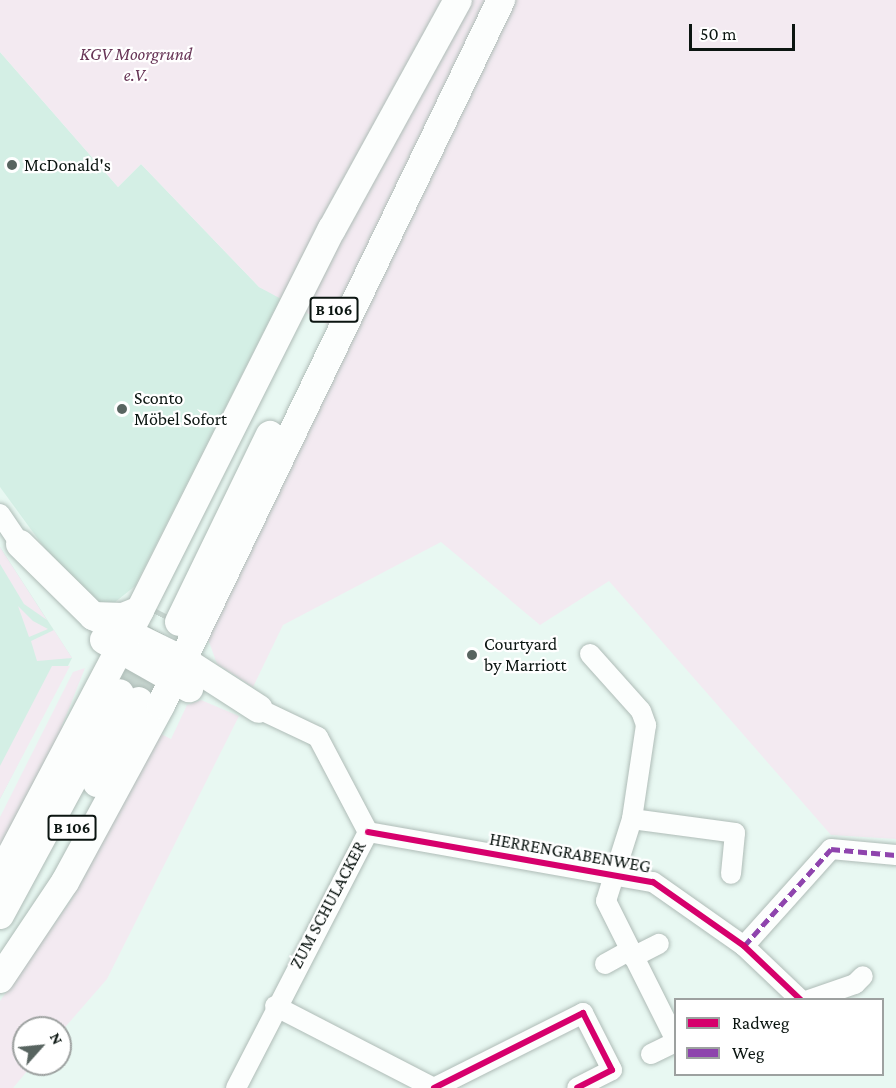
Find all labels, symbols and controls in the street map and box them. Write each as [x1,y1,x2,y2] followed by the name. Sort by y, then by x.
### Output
[692,12,798,50] scale bar
[700,24,737,44] text: 50 m
[80,44,192,86] park label: KGV Moorgrund e.V.
[24,154,111,176] place label: McDonald's
[5,158,19,172] marker: McDonald's
[308,297,360,323] road number: B 106
[134,388,227,430] place label: Sconto Möbel Sofort
[115,402,129,416] marker: Sconto Möbel Sofort
[484,634,567,676] place label: Courtyard by Marriott
[465,648,479,662] marker: Courtyard by Marriott
[46,815,98,841] road number: B 106
[488,828,652,878] street label: HERRENGRABENWEG
[285,837,371,973] street label: ZUM SCHULACKER
[674,998,884,1076] legend
[732,1013,789,1033] text: Radweg
[12,1016,72,1076] north arrow
[47,1030,67,1047] text: N
[732,1043,764,1063] text: Weg

